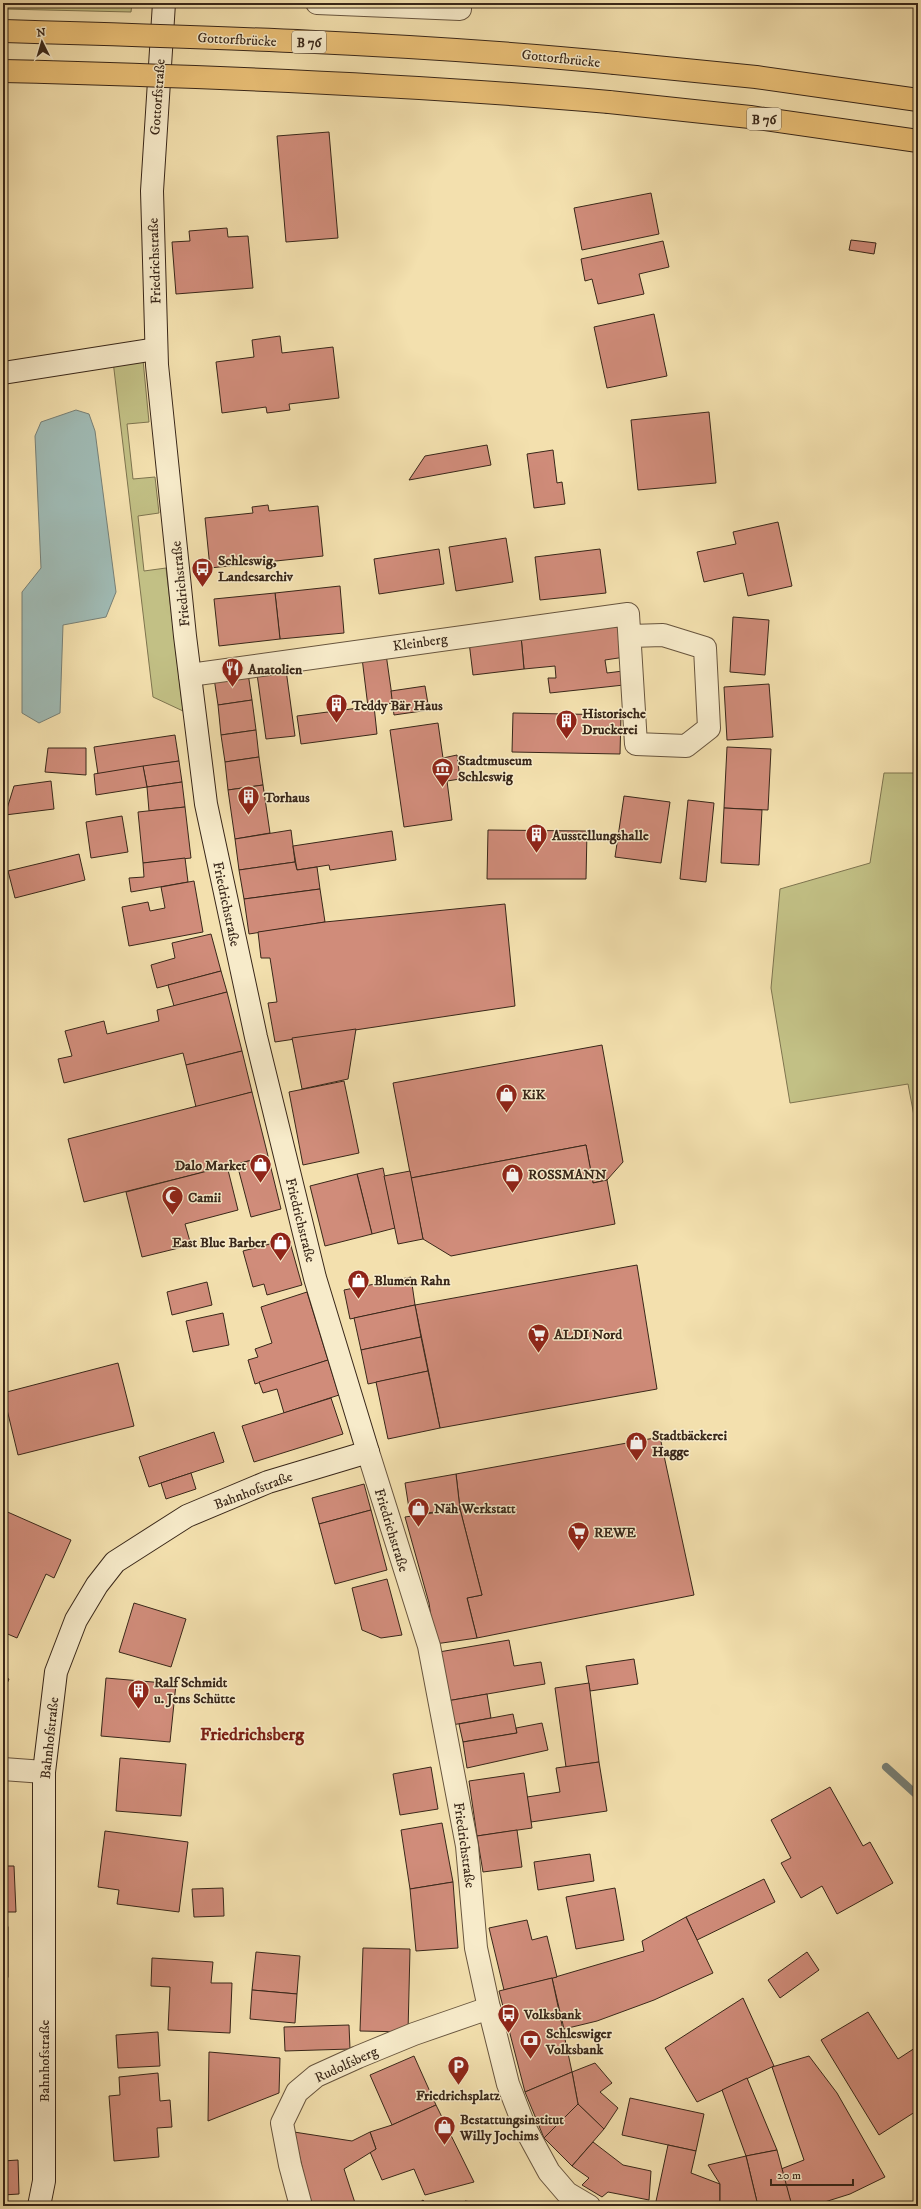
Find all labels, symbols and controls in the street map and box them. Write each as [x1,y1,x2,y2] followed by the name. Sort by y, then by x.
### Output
[22,22,62,62] north arrow
[36,26,46,40] text: N
[197,29,277,51] street label: Gottorfbrücke
[292,31,326,53] road number: B 76
[521,46,601,72] street label: Gottorfbrücke
[146,58,170,136] street label: Gottorfstraße
[747,108,781,130] road number: B 76
[144,217,165,304] street label: Friedrichstraße
[168,540,194,628] street label: Friedrichstraße
[218,552,294,586] place label: Schleswig, Landesarchiv
[190,555,216,588] bus stop icon: Schleswig, Landesarchiv
[392,630,449,656] street label: Kleinberg
[220,656,246,689] restaurant icon: Anatolien
[247,661,303,679] place label: Anatolien
[324,692,350,725] building icon: Teddy Bär Haus
[351,697,443,715] place label: Teddy Bär Haus
[582,705,646,739] place label: Historische Druckerei
[553,708,579,741] building icon: Historische Druckerei
[458,752,533,786] place label: Stadtmuseum Schleswig
[429,755,455,788] museum icon: Stadtmuseum Schleswig
[236,784,262,817] building icon: Torhaus
[263,789,310,807] place label: Torhaus
[524,822,550,855] building icon: Ausstellungshalle
[551,827,649,845] place label: Ausstellungshalle
[208,860,244,948] street label: Friedrichstraße
[494,1081,520,1114] shop icon: KiK
[522,1086,546,1104] place label: KiK
[248,1152,274,1185] shop icon: Dalo Market
[175,1157,247,1175] place label: Dalo Market
[499,1161,525,1194] shop icon: ROSSMANN
[528,1166,607,1184] place label: ROSSMANN
[281,1176,319,1264] street label: Friedrichstraße
[159,1184,185,1217] mosque icon: Camii
[188,1189,221,1207] place label: Camii
[268,1229,294,1262] shop icon: East Blue Barber
[172,1234,267,1252] place label: East Blue Barber
[345,1267,371,1300] shop icon: Blumen Rahn
[374,1272,451,1290] place label: Blumen Rahn
[525,1321,551,1354] supermarket icon: ALDI Nord
[553,1326,623,1344] place label: ALDI Nord
[652,1427,727,1461] place label: Stadtbäckerei Hagge
[623,1430,649,1463] shop icon: Stadtbäckerei Hagge
[212,1468,295,1514] street label: Bahnhofstraße
[370,1486,412,1574] street label: Friedrichstraße
[406,1495,432,1528] shop icon: Näh Werkstatt
[434,1500,516,1518] place label: Näh Werkstatt
[565,1519,591,1552] supermarket icon: REWE
[594,1524,636,1542] place label: REWE
[154,1674,236,1708] place label: Ralf Schmidt u. Jens Schütte
[125,1677,151,1710] building icon: Ralf Schmidt u. Jens Schütte
[37,1696,63,1780] street label: Bahnhofstraße
[200,1724,305,1746] district label: Friedrichsberg
[449,1801,479,1889] street label: Friedrichstraße
[495,2001,521,2034] bus stop icon: Volksbank
[523,2006,582,2024] place label: Volksbank
[36,2020,54,2102] street label: Bahnhofstraße
[545,2025,612,2059] place label: Schleswiger Volksbank
[517,2028,543,2061] bank icon: Schleswiger Volksbank
[312,2042,381,2087] street label: Rudolfsberg
[445,2054,471,2087] parking icon: Friedrichsplatz
[416,2087,501,2105] place label: Friedrichsplatz
[459,2111,564,2145] place label: Bestattungsinstitut Willy Jochims
[431,2114,457,2147] shop icon: Bestattungsinstitut Willy Jochims
[771,2161,853,2187] scale bar
[777,2168,801,2183] text: 20 m

